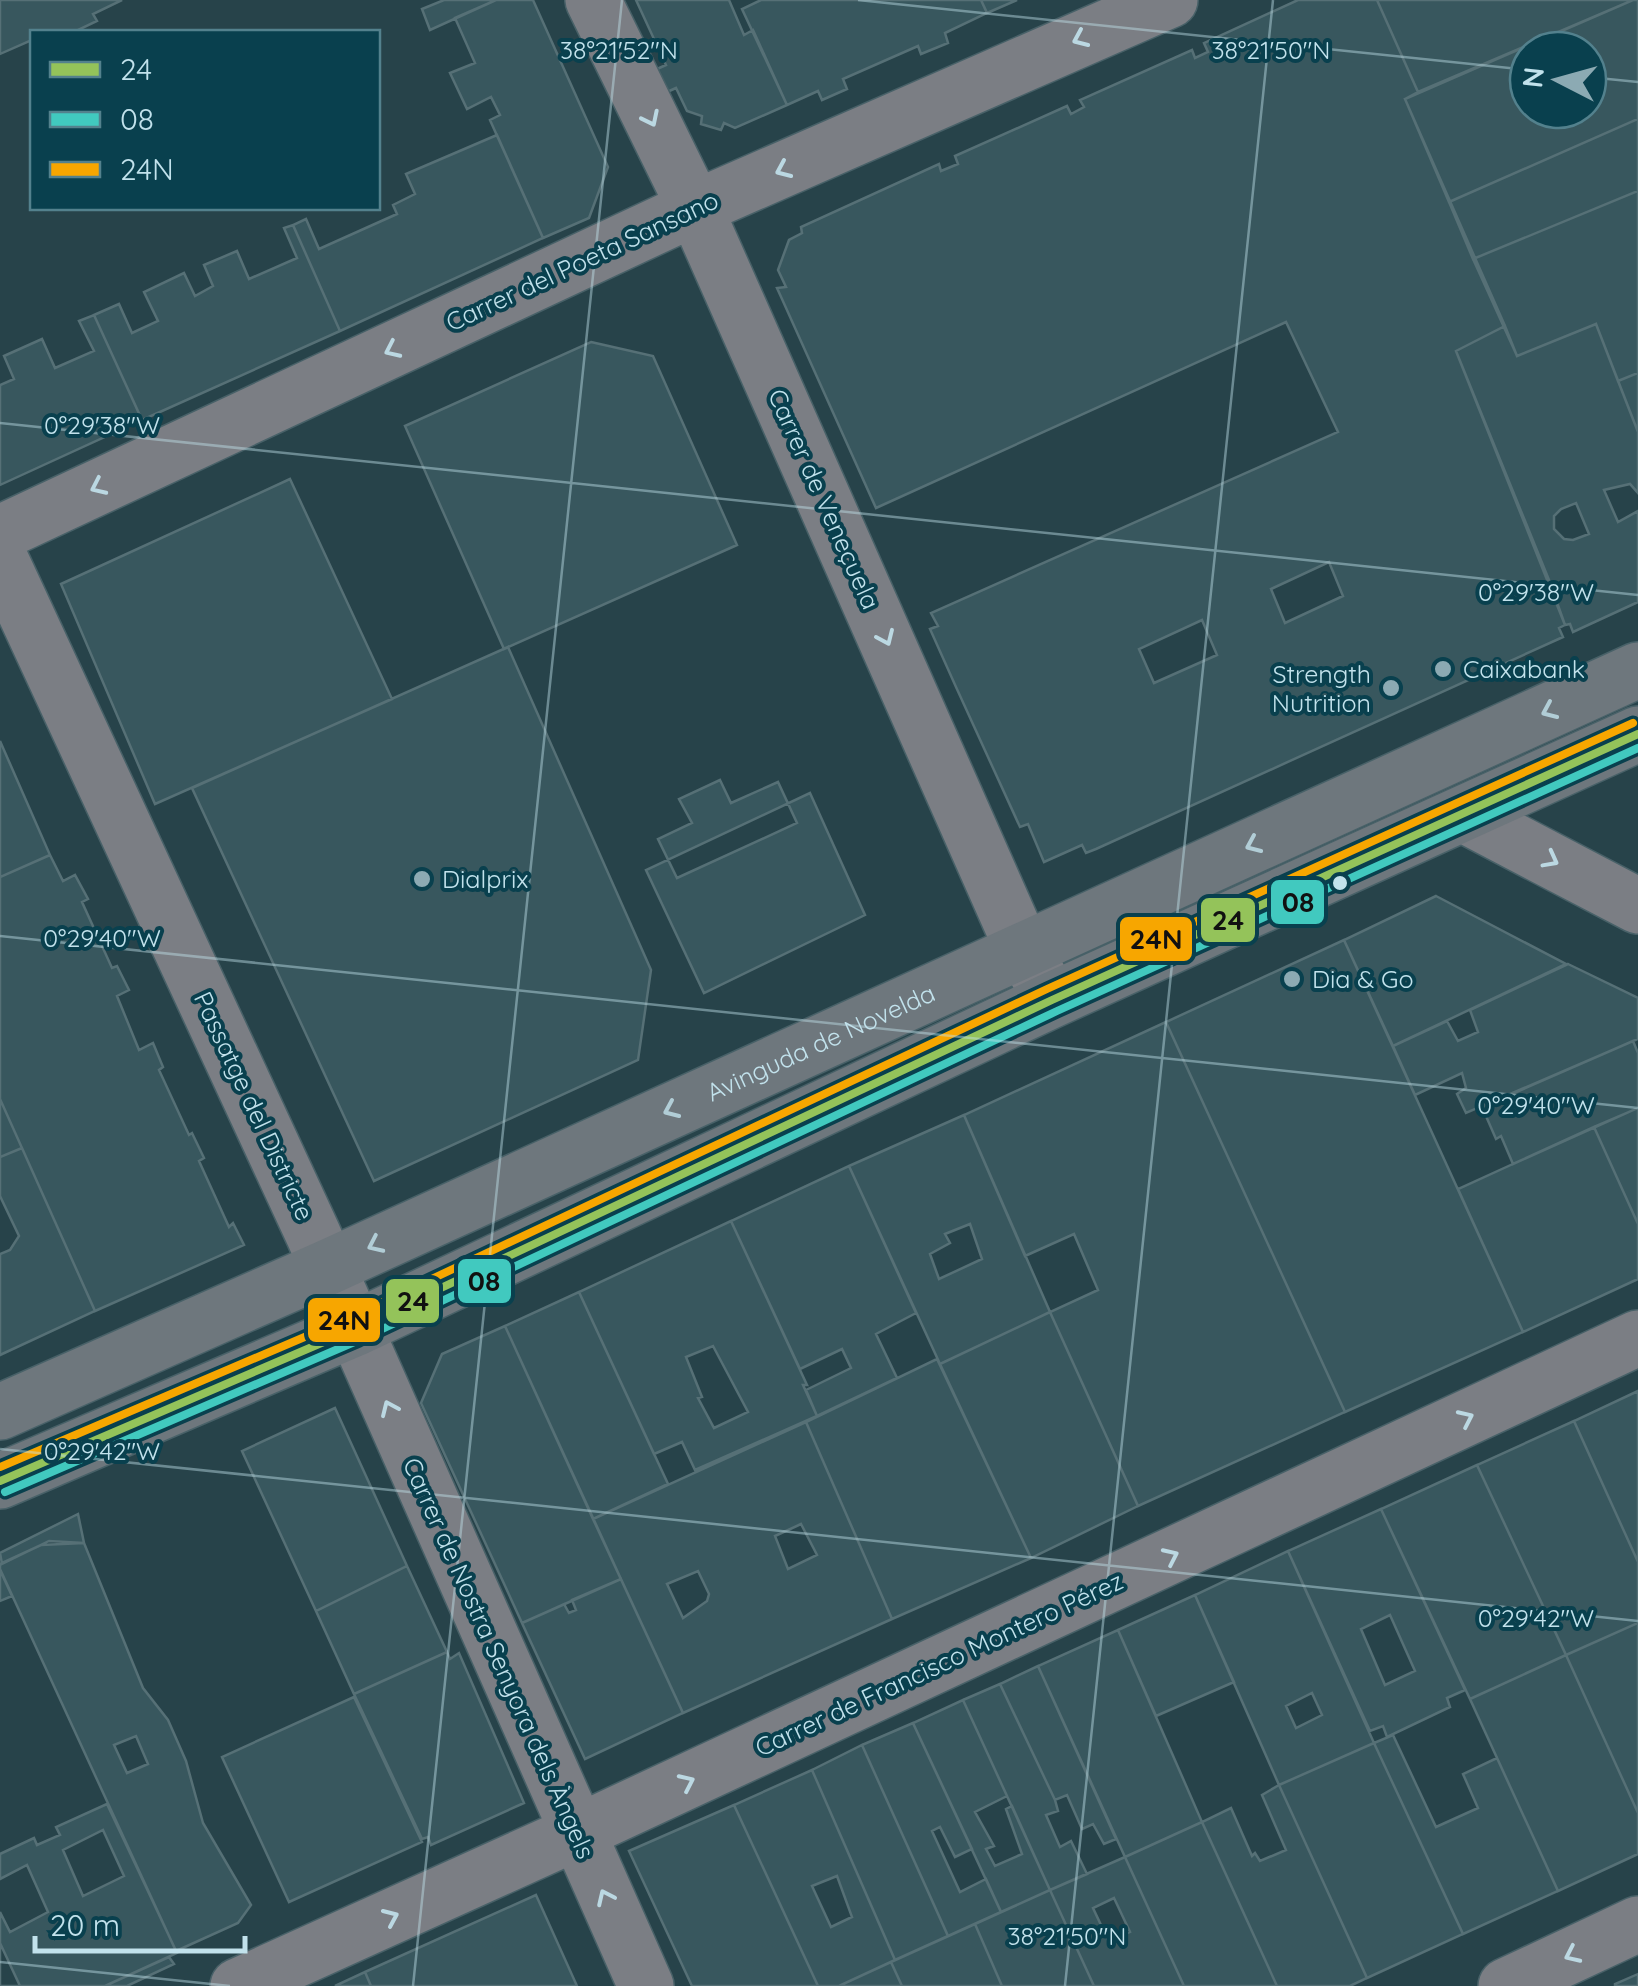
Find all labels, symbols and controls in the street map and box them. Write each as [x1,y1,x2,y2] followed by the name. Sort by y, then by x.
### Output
[1073,27,1091,47] one-way arrow
[30,30,380,210] legend
[1508,30,1608,130] north arrow
[560,34,678,65] text: 38°21'52"N
[1211,34,1331,65] text: 38°21'50"N
[120,50,152,88] text: 24
[1514,65,1551,89] text: N
[120,100,154,138] text: 08
[639,109,659,127] one-way arrow
[120,150,174,188] text: 24N
[775,158,793,178] one-way arrow
[441,184,723,337] street label: Carrer del Poeta Sansano
[385,337,403,357] one-way arrow
[762,384,887,614] street label: Carrer de Veneçuela
[44,409,160,440] text: 0°29'38"W
[90,475,108,495] one-way arrow
[1478,576,1594,607] text: 0°29'38"W
[874,628,894,646] one-way arrow
[1463,653,1585,684] place label: Caixabank
[1272,658,1371,718] place label: Strength Nutrition
[1432,658,1454,680] marker: Caixabank
[1380,677,1402,699] marker: Strength Nutrition
[1541,698,1559,718] one-way arrow
[1246,833,1264,853] one-way arrow
[1540,848,1558,867] one-way arrow
[442,863,528,894] place label: Dialprix
[411,868,433,890] marker: Dialprix
[1330,873,1350,893] unlabelled marker
[1269,878,1326,926] line badge: 08
[1282,884,1314,919] text: 08
[1199,896,1257,944] line badge: 24
[1212,902,1244,937] text: 24
[1118,915,1194,963] line badge: 24N
[1130,921,1182,956] text: 24N
[43,922,161,953] text: 0°29'40"W
[1312,963,1414,994] place label: Dia & Go
[1281,968,1303,990] marker: Dia & Go
[701,977,940,1108] street label: Avinguda de Novelda
[188,986,321,1225] street label: Passatge del Districte
[1477,1089,1595,1120] text: 0°29'40"W
[663,1098,681,1118] one-way arrow
[367,1233,385,1253] one-way arrow
[456,1257,513,1305] line badge: 08
[468,1263,500,1298] text: 08
[384,1277,441,1325] line badge: 24
[397,1283,429,1318] text: 24
[306,1296,382,1344] line badge: 24N
[318,1302,370,1337] text: 24N
[381,1400,401,1418] one-way arrow
[1456,1410,1474,1430] one-way arrow
[44,1435,160,1466] text: 0°29'42"W
[397,1453,602,1863] street label: Carrer de Nostra Senyora dels Àngels
[1161,1548,1179,1568] one-way arrow
[750,1564,1128,1763] street label: Carrer de Francisco Montero Pérez
[1478,1602,1594,1633] text: 0°29'42"W
[676,1774,694,1794] one-way arrow
[598,1889,618,1907] one-way arrow
[35,1891,245,1953] scale bar
[50,1906,120,1944] text: 20 m
[381,1909,399,1929] one-way arrow
[1007,1920,1127,1951] text: 38°21'50"N
[1564,1943,1582,1963] one-way arrow

